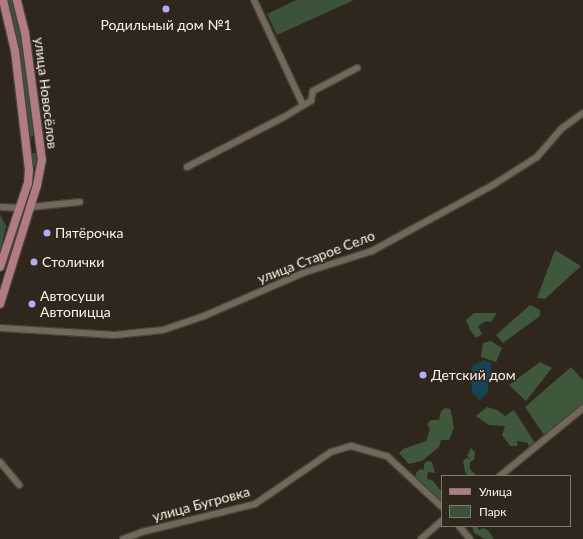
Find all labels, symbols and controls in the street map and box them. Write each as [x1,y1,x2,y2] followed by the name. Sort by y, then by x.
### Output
[160,3,172,15] marker: Родильный дом №1
[100,17,232,33] place label: Родильный дом №1
[31,36,61,150] street label: улица Новосёлов
[55,225,123,241] place label: Пятёрочка
[255,227,377,287] street label: улица Старое Село
[42,228,52,238] marker: Пятёрочка
[42,254,104,270] place label: Столички
[29,257,39,267] marker: Столички
[40,288,111,320] place label: Автосуши Автопицца
[27,299,37,309] marker: Автосуши Автопицца
[431,367,516,383] place label: Детский дом
[418,370,428,380] marker: Детский дом
[441,475,571,527] legend
[150,483,252,525] street label: улица Бугровка
[479,484,512,499] text: Улица
[479,504,507,519] text: Парк

